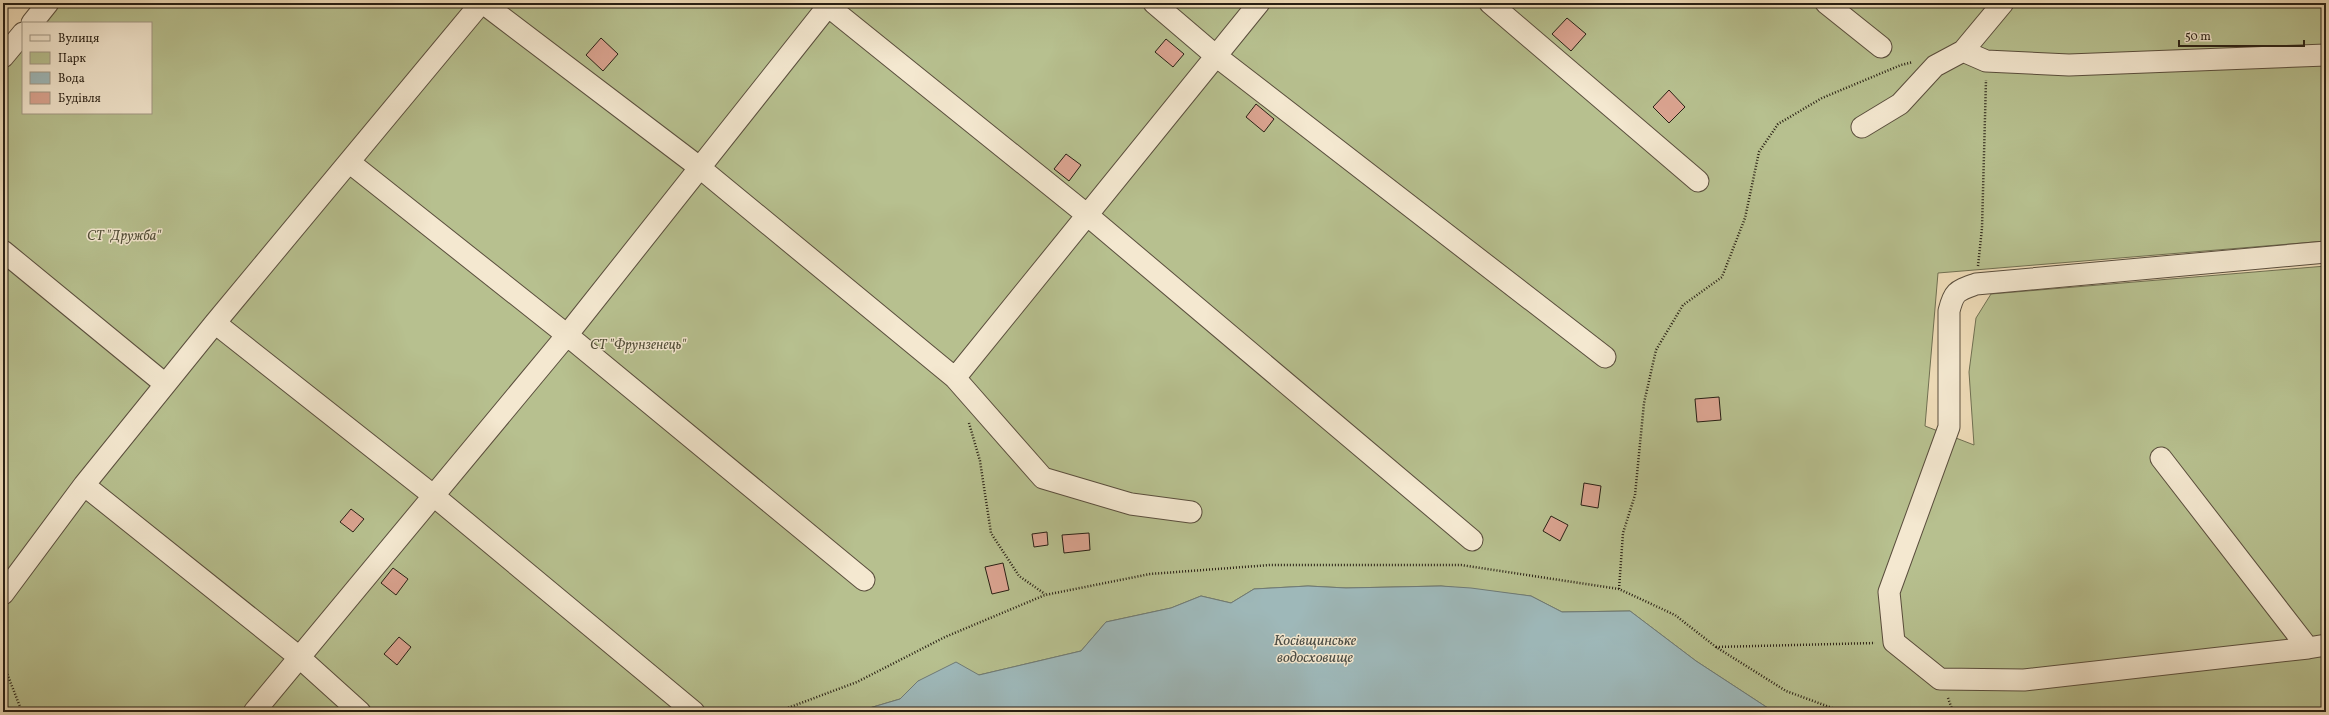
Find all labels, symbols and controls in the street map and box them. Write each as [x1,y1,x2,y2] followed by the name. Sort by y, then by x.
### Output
[22,22,152,114] legend
[2179,22,2304,48] scale bar
[2185,29,2211,45] text: 50 m
[58,31,99,47] text: Вулиця
[58,51,86,67] text: Парк
[58,71,85,87] text: Вода
[58,91,101,107] text: Будівля
[87,227,162,246] park label: СТ "Дружба"
[590,336,687,355] park label: СТ "Фрунзенець"
[1274,631,1357,669] water label: Косівщинське водосховище

